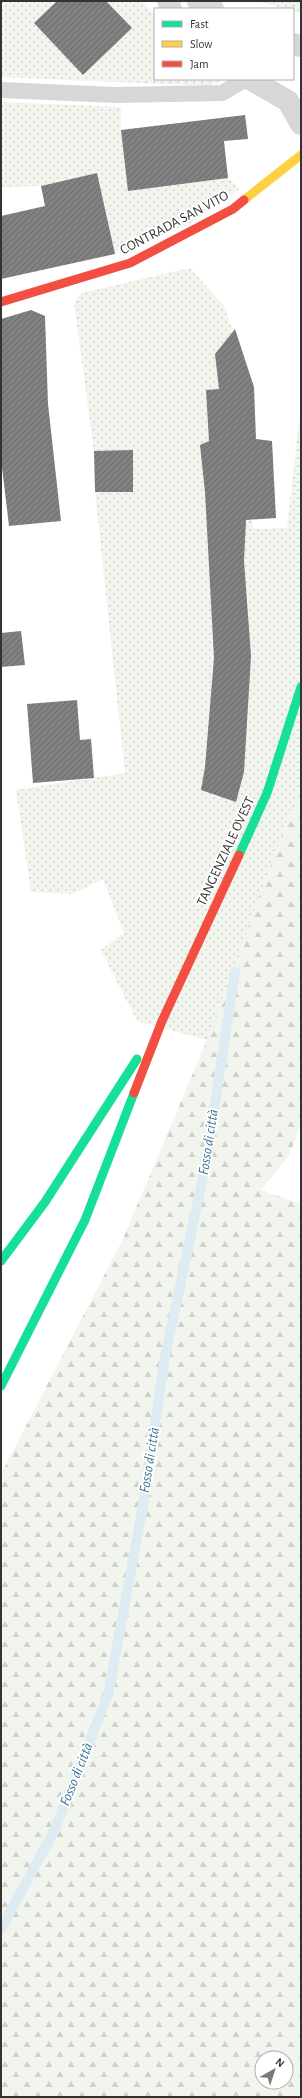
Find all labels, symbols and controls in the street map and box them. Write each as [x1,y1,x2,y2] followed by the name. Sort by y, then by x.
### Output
[154,8,294,80] legend
[190,18,209,30] text: Fast
[190,38,212,50] text: Slow
[190,58,209,70] text: Jam
[118,188,231,257] street label: CONTRADA SAN VITO
[194,794,257,908] street label: TANGENZIALE OVEST
[196,1108,221,1176] water label: Fosso di città
[137,1426,162,1494] water label: Fosso di città
[57,1741,96,1808] water label: Fosso di città
[254,2050,294,2090] north arrow
[274,2056,286,2069] text: N

